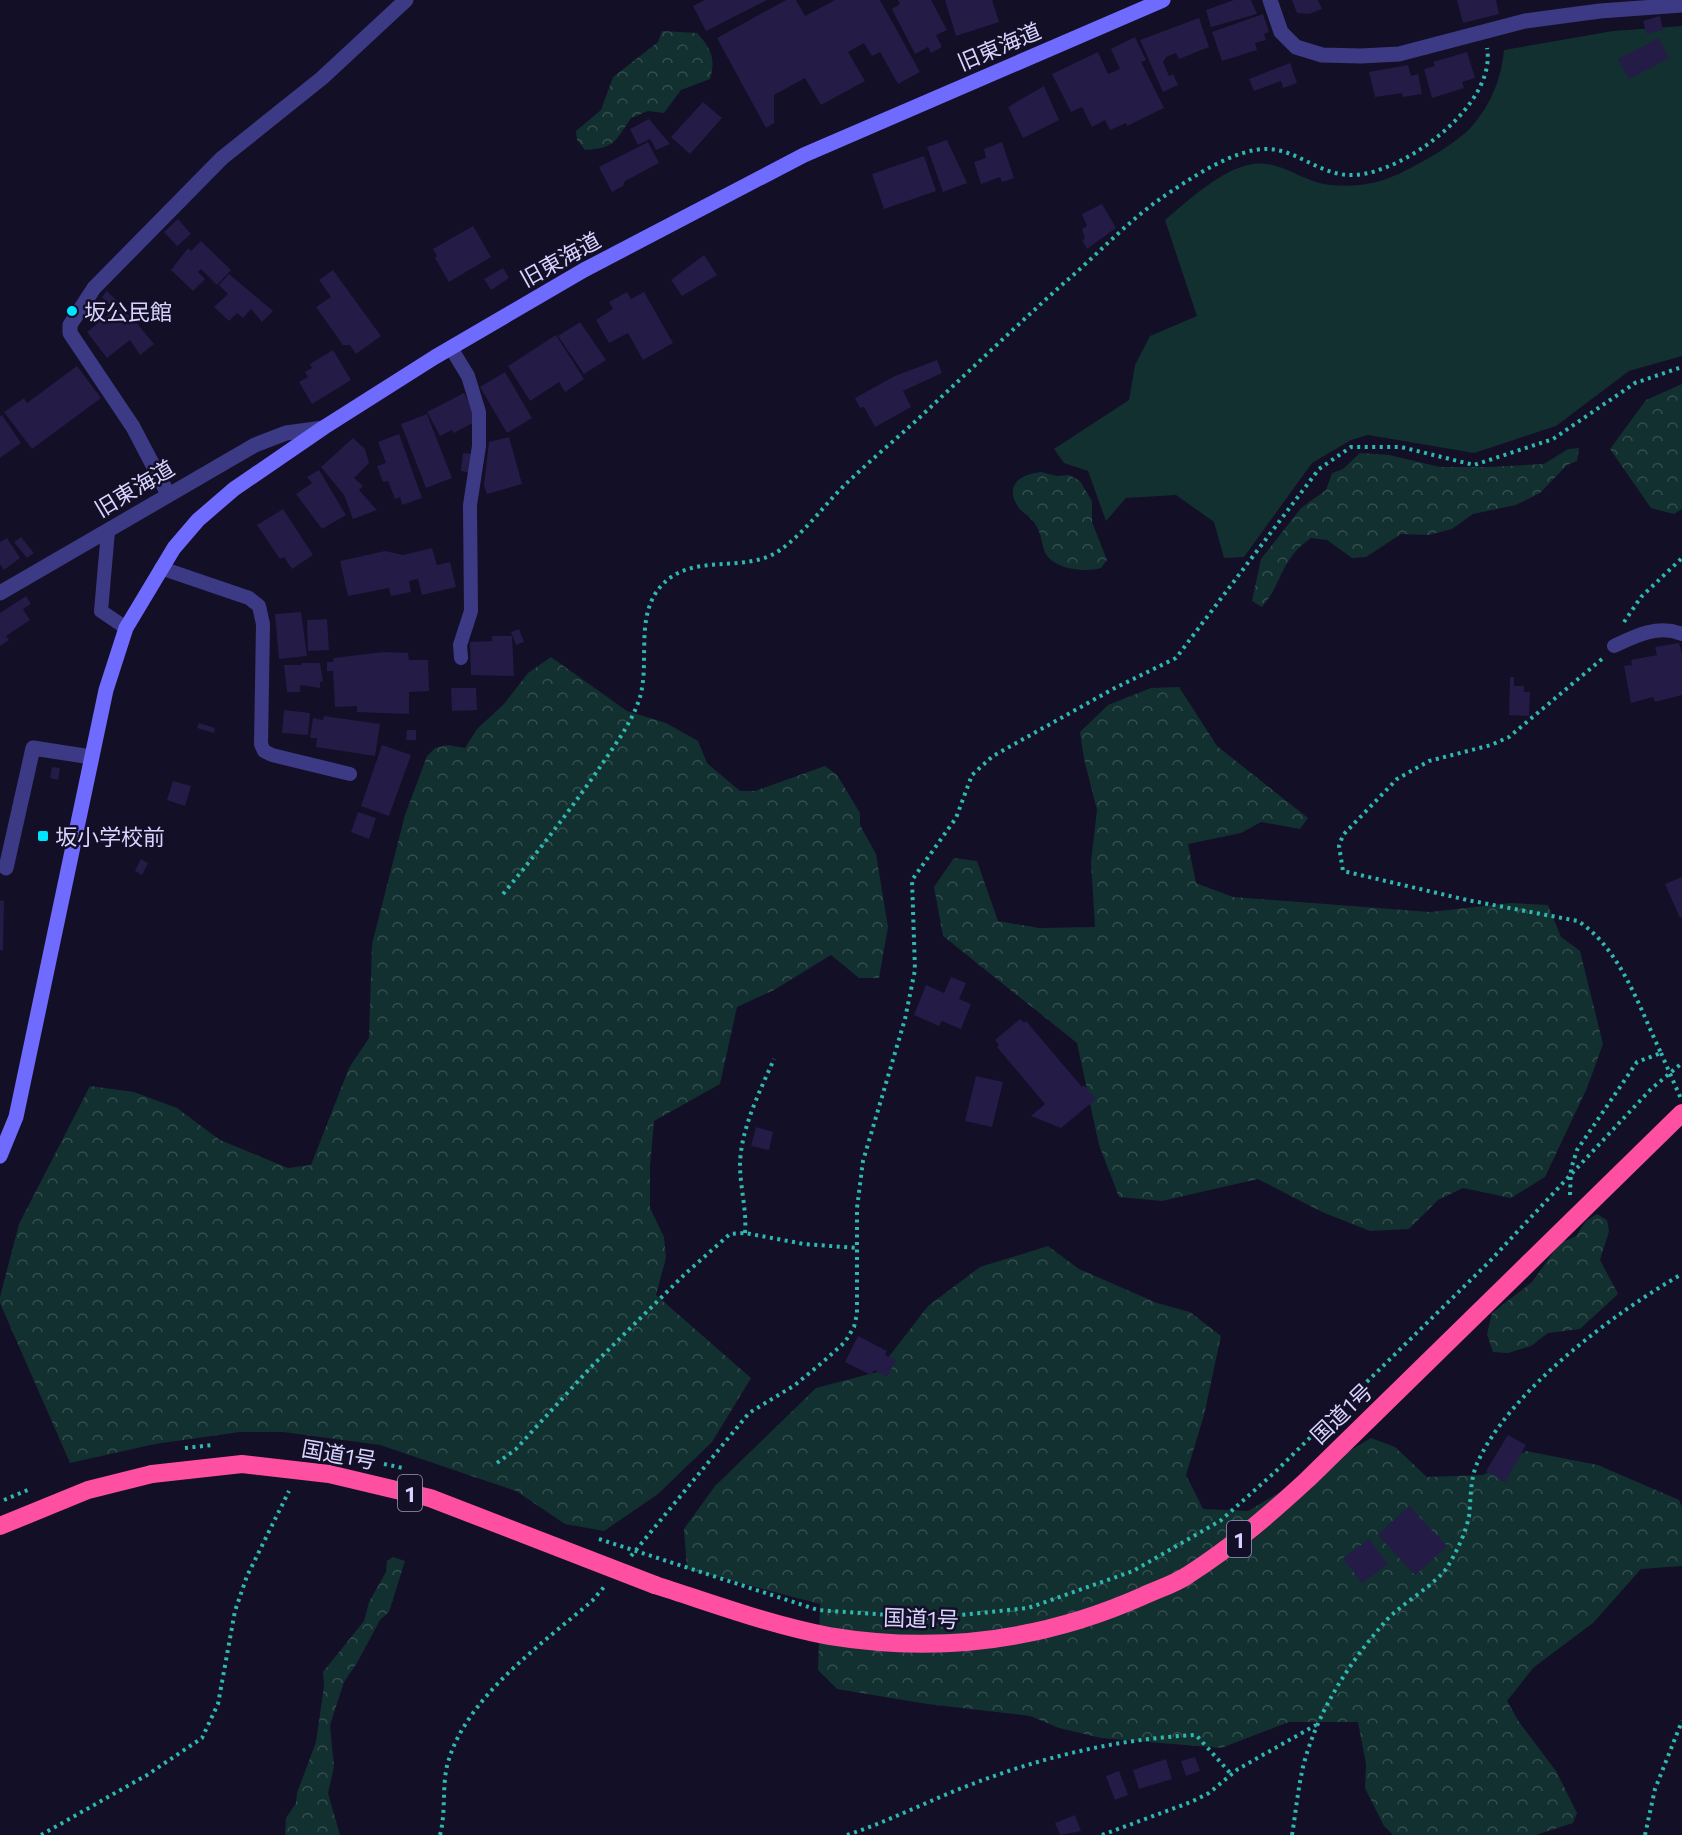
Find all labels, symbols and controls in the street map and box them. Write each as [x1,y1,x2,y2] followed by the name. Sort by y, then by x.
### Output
[953,16,1045,76] street label: 旧東海道
[515,226,605,292] street label: 旧東海道
[84,298,172,325] place label: 坂公民館
[65,304,79,318] marker: 坂公民館
[89,454,179,522] street label: 旧東海道
[55,823,165,850] place label: 坂小学校前
[36,829,50,843] marker: 坂小学校前
[1305,1377,1377,1449] street label: 国道1号
[300,1434,378,1474] street label: 国道1号
[398,1475,422,1511] road number: 1
[1227,1521,1251,1557] road number: 1
[883,1603,959,1633] street label: 国道1号

